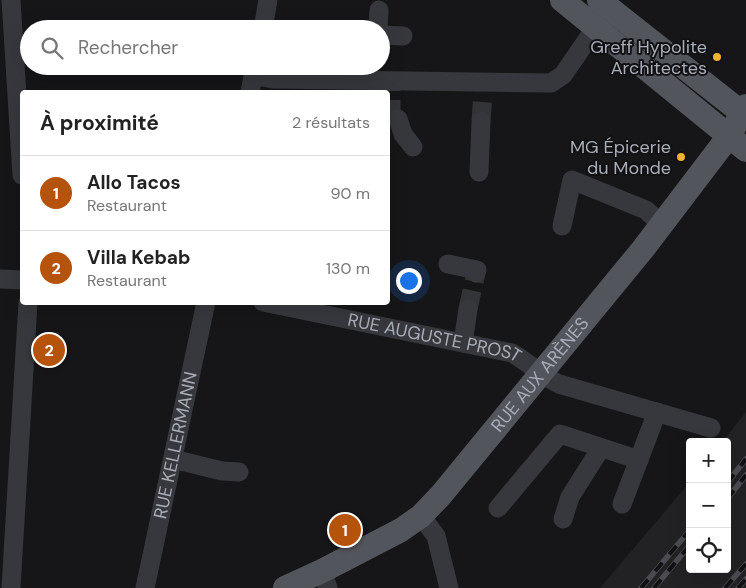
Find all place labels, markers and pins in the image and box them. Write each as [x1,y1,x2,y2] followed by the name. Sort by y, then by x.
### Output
[590,35,707,80] place label: Greff Hypolite Architectes
[711,51,723,63] marker: Greff Hypolite Architectes
[570,135,671,180] place label: MG Épicerie du Monde
[675,151,687,163] marker: MG Épicerie du Monde
[33,331,65,369] pin: 2
[329,511,361,549] pin: 1

